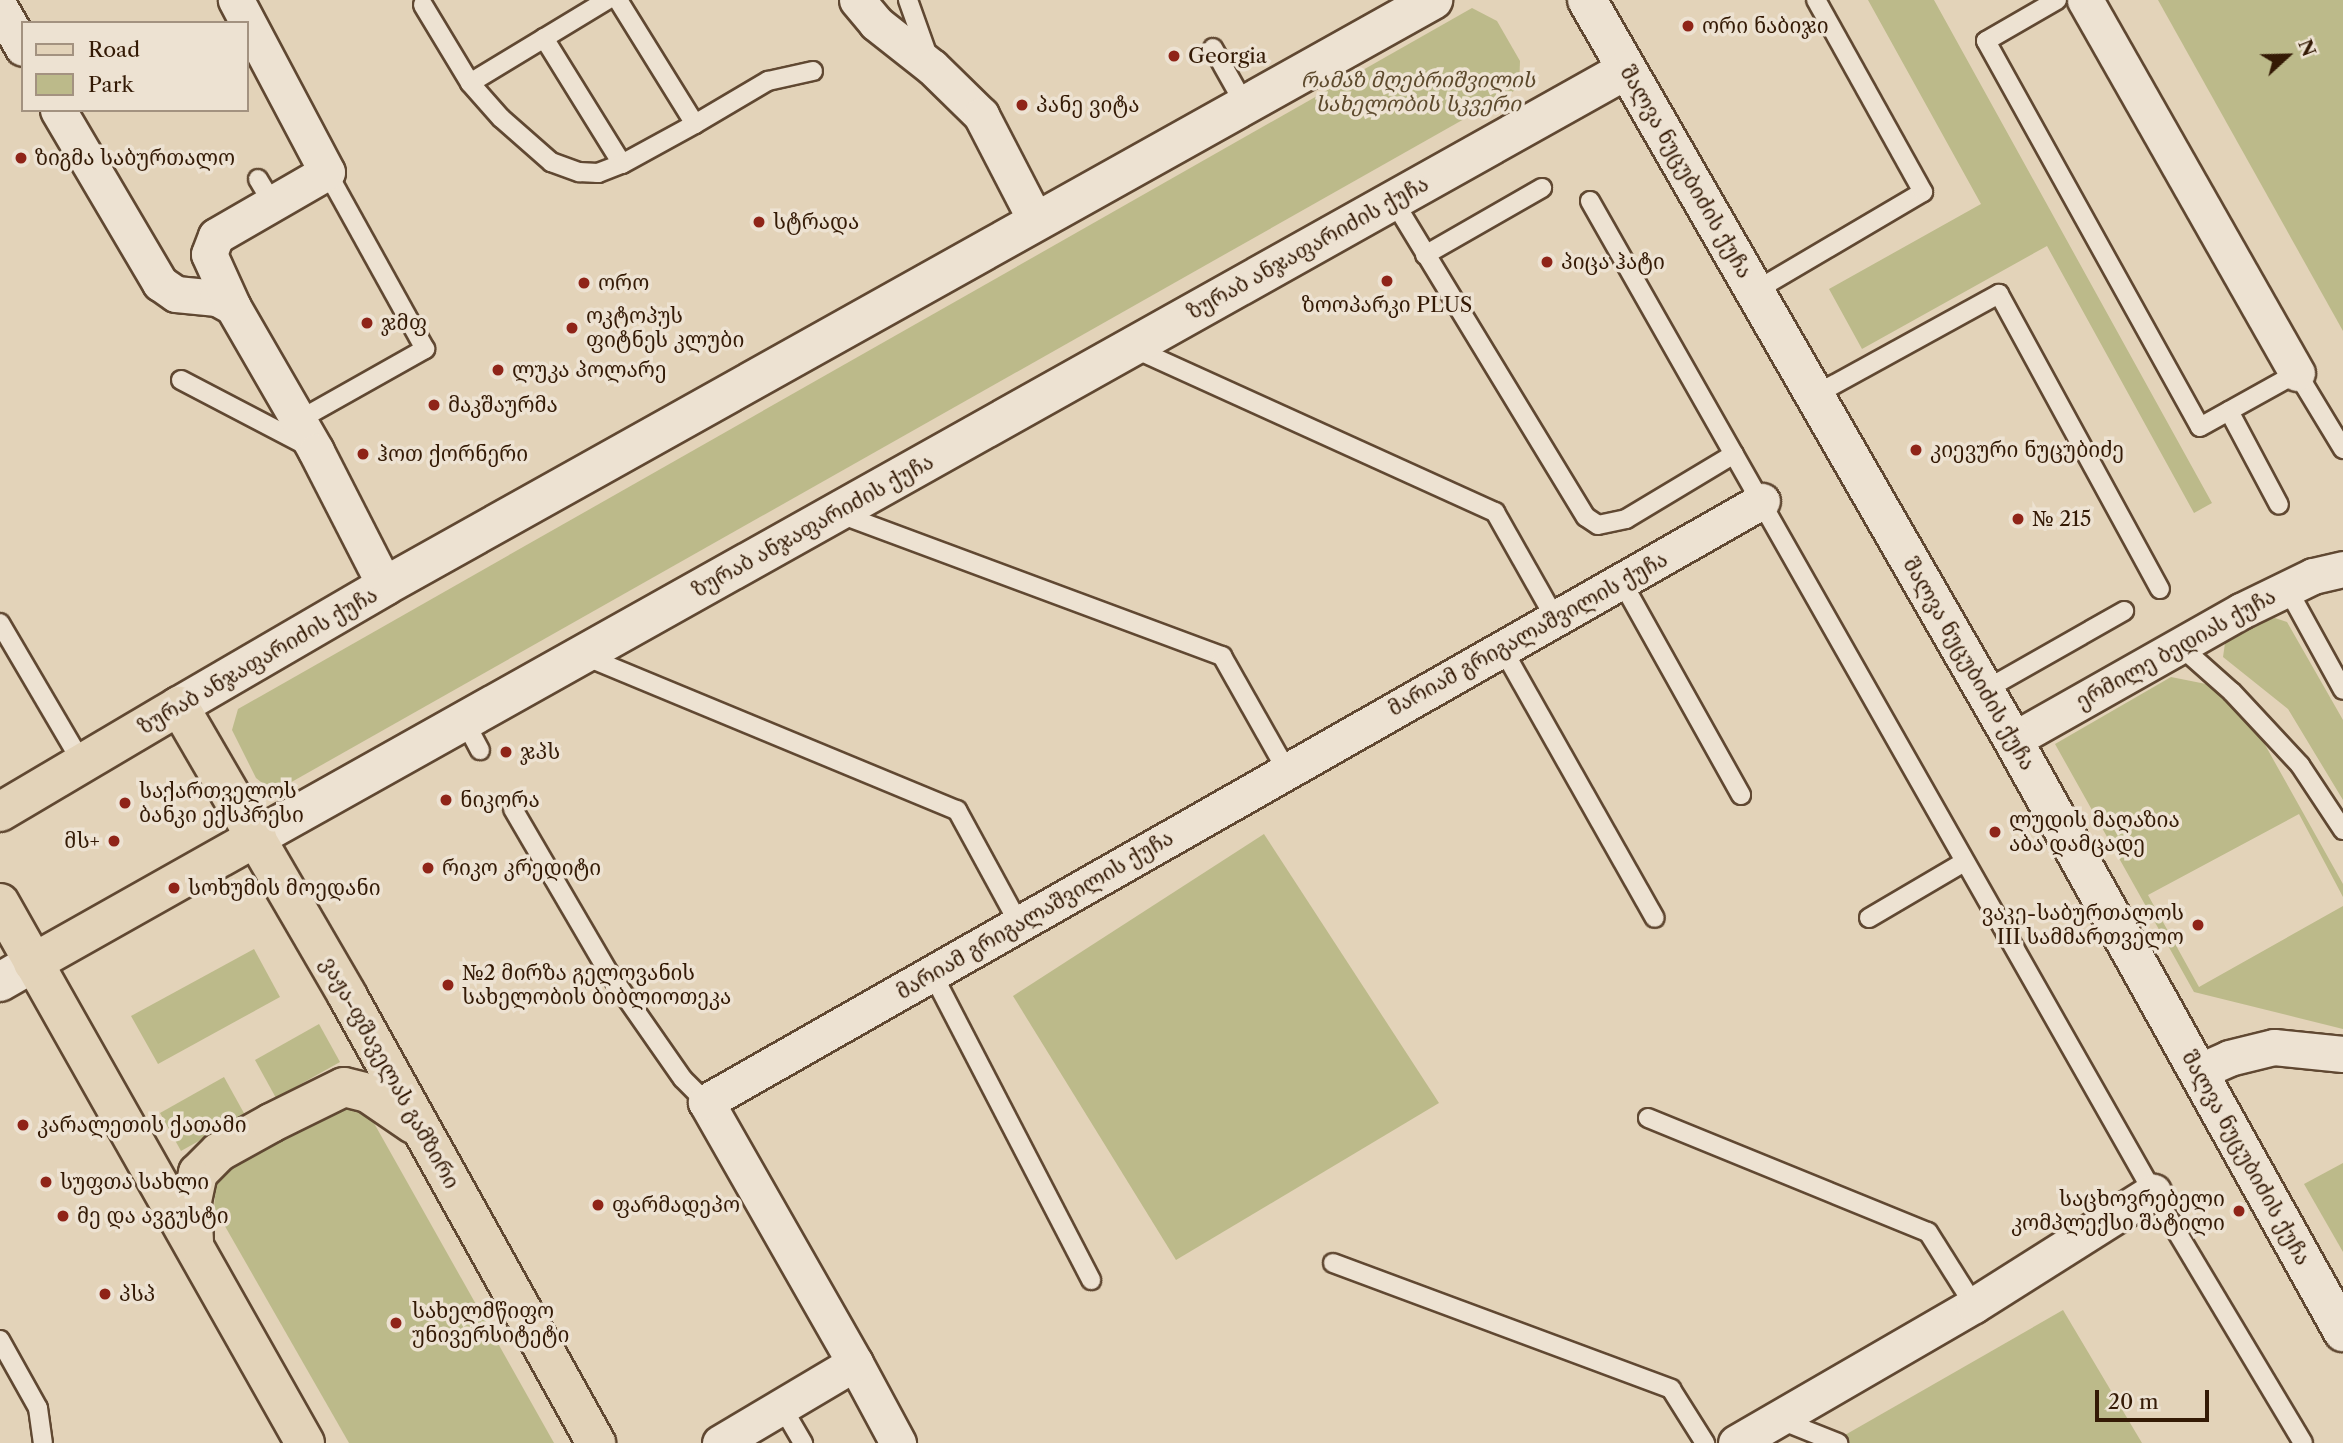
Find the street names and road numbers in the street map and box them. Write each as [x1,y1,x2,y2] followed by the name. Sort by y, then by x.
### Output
[1615,61,1757,283] street label: შალვა ნუცუბიძის ქუჩა
[1183,171,1433,325] street label: ზურაბ ანჯაფარიძის ქუჩა
[688,449,938,603] street label: ზურაბ ანჯაფარიძის ქუჩა
[1384,547,1672,721] street label: მარიამ გრიგალაშვილის ქუჩა
[1898,553,2040,775] street label: შალვა ნუცუბიძის ქუჩა
[134,582,382,740] street label: ზურაბ ანჯაფარიძის ქუჩა
[2072,584,2280,714] street label: ერმილე ბედიას ქუჩა
[892,825,1178,1005] street label: მარიამ გრიგალაშვილის ქუჩა
[316,953,464,1193] street label: ვაჟა-ფშაველას გამზირი
[2176,1046,2316,1270] street label: შალვა ნუცუბიძის ქუჩა

